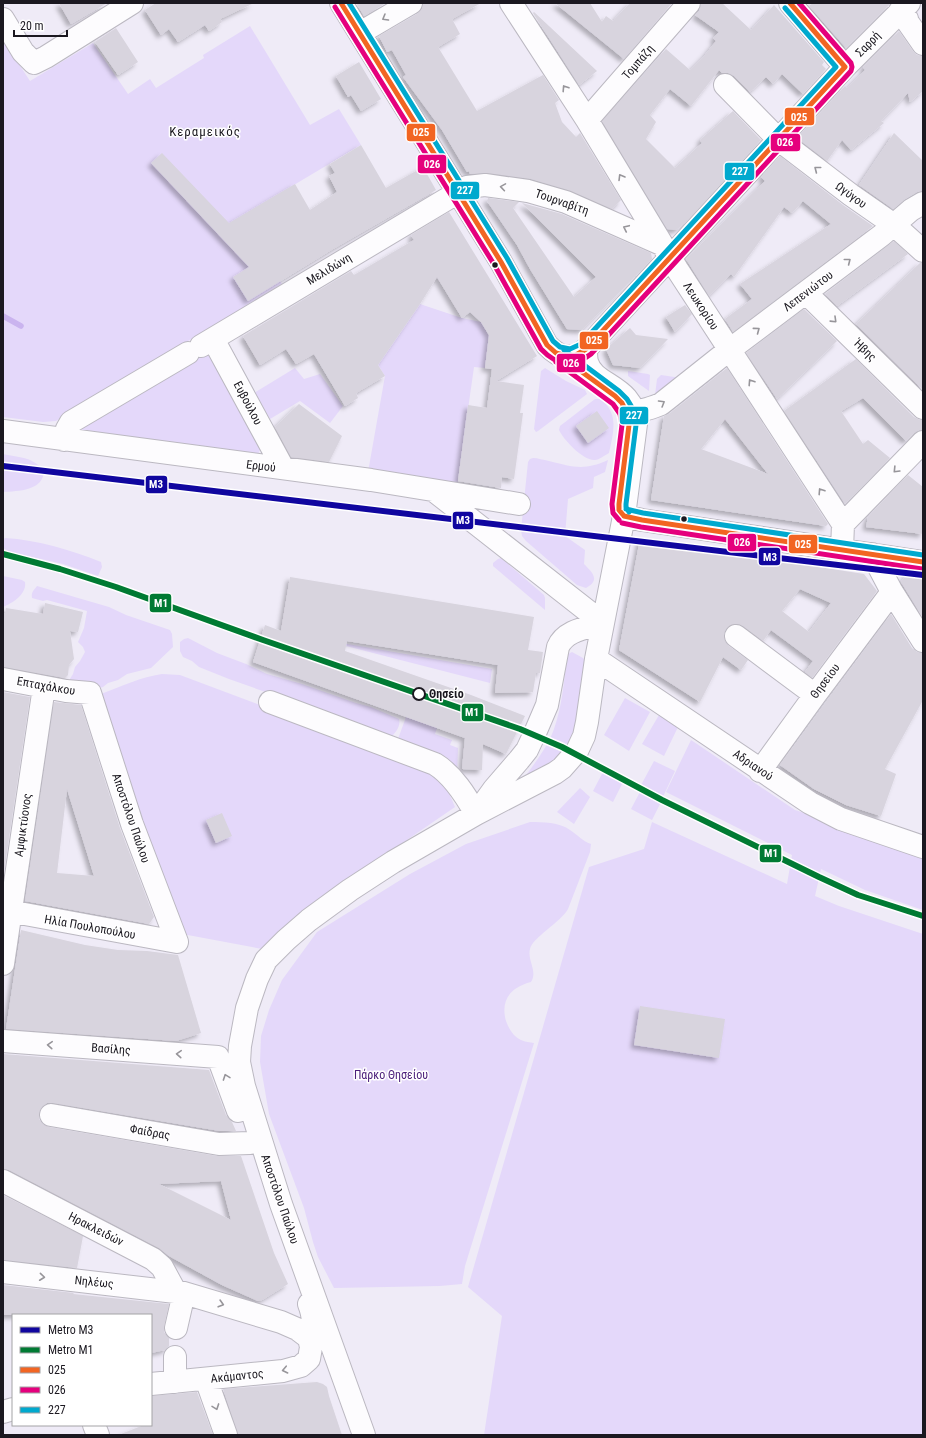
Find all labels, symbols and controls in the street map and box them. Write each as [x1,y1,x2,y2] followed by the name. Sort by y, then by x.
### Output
[14,12,67,38] scale bar
[382,13,389,20] one-way arrow
[20,19,44,33] text: 20 m
[853,28,883,60] street label: Σαρρή
[619,42,657,82] street label: Τομπάζη
[563,85,570,92] one-way arrow
[784,107,815,126] line badge: 025
[791,111,808,124] text: 025
[406,123,436,142] line badge: 025
[169,124,241,139] district label: Κεραμεικός
[413,126,430,139] text: 025
[770,133,801,152] line badge: 026
[777,136,794,149] text: 026
[417,154,447,174] line badge: 026
[424,158,441,171] text: 026
[724,162,755,181] line badge: 227
[732,165,749,178] text: 227
[815,167,822,174] one-way arrow
[618,174,625,181] one-way arrow
[833,179,870,211] street label: Ωγύγου
[450,181,480,200] line badge: 227
[457,184,474,197] text: 227
[500,184,506,192] one-way arrow
[533,186,591,218] street label: Τουρναβίτη
[622,225,630,233] one-way arrow
[304,250,354,288] street label: Μελιδώνη
[843,258,850,265] one-way arrow
[490,260,500,270] unlabelled marker
[780,268,836,314] street label: Λεπενιώτου
[680,279,722,333] street label: Λεωκορίου
[829,315,837,323] one-way arrow
[752,328,759,335] one-way arrow
[579,331,609,350] line badge: 025
[586,334,603,347] text: 025
[850,335,879,364] street label: Ήβης
[556,353,586,373] line badge: 026
[563,357,580,370] text: 026
[231,379,265,427] street label: Ευβούλου
[748,379,756,386] one-way arrow
[658,400,665,407] one-way arrow
[619,406,649,425] line badge: 227
[626,409,643,422] text: 227
[245,457,277,475] street label: Ερμού
[893,465,901,473] one-way arrow
[145,475,168,494] line badge: Μ3
[149,478,163,491] text: Μ3
[819,488,826,495] one-way arrow
[452,511,474,530] line badge: Μ3
[456,514,470,527] text: Μ3
[679,514,689,524] unlabelled marker
[727,533,757,552] line badge: 026
[788,534,818,554] line badge: 025
[734,536,751,549] text: 026
[795,538,812,551] text: 025
[758,547,781,566] line badge: Μ3
[763,551,777,564] text: Μ3
[149,593,172,613] line badge: Μ1
[154,597,168,610] text: Μ1
[807,661,843,701] street label: Θησείου
[16,674,76,698] street label: Επταχάλκου
[412,687,426,701] marker: Θησείο
[429,687,464,701] place label: Θησείο
[461,703,484,722] line badge: Μ1
[465,706,479,719] text: Μ1
[730,747,776,784] street label: Αδριανού
[109,771,153,865] street label: Αποστόλου Παύλου
[12,792,34,858] street label: Αμφικτύονος
[759,844,782,863] line badge: Μ1
[764,847,778,860] text: Μ1
[43,912,137,942] street label: Ηλία Πουλοπούλου
[47,1040,53,1049] one-way arrow
[91,1041,132,1057] street label: Βασίλης
[176,1050,182,1059] one-way arrow
[354,1068,428,1082] park label: Πάρκο Θησείου
[222,1074,230,1081] one-way arrow
[129,1122,172,1142] street label: Φαίδρας
[258,1152,302,1246] street label: Αποστόλου Παύλου
[66,1209,126,1249] street label: Ηρακλειδών
[39,1272,45,1281] one-way arrow
[74,1273,115,1291] street label: Νηλέως
[218,1299,225,1308] one-way arrow
[12,1314,152,1426] legend
[48,1323,94,1337] text: Metro Μ3
[48,1343,94,1357] text: Metro Μ1
[48,1363,66,1377] text: 025
[282,1365,288,1373] one-way arrow
[210,1366,264,1386] street label: Ακάμαντος
[48,1383,66,1397] text: 026
[48,1403,66,1417] text: 227
[211,1403,220,1410] one-way arrow

